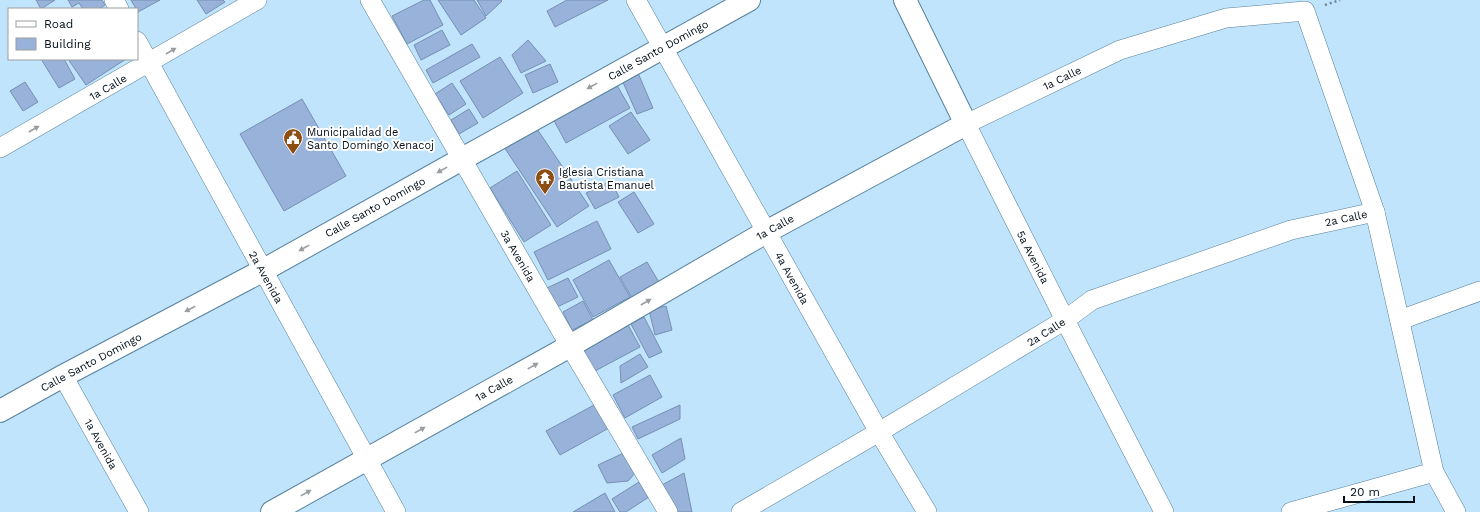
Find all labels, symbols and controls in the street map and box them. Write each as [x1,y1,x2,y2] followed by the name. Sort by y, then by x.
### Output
[8,8,138,60] legend
[44,17,73,31] text: Road
[606,17,711,83] street label: Calle Santo Domingo
[44,37,91,51] text: Building
[165,47,177,54] one-way arrow
[1041,64,1083,93] street label: 1a Calle
[87,72,129,103] street label: 1a Calle
[586,83,598,90] one-way arrow
[28,126,40,133] one-way arrow
[307,126,434,152] place label: Municipalidad de Santo Domingo Xenacoj
[282,127,304,155] public building icon: Municipalidad de Santo Domingo Xenacoj
[559,166,655,192] place label: Iglesia Cristiana Bautista Emanuel
[436,167,448,173] one-way arrow
[534,167,556,195] temple icon: Iglesia Cristiana Bautista Emanuel
[323,174,428,240] street label: Calle Santo Domingo
[1324,208,1368,229] street label: 2a Calle
[754,212,796,243] street label: 1a Calle
[498,228,538,284] street label: 3a Avenida
[1014,229,1051,286] street label: 5a Avenida
[298,244,310,251] one-way arrow
[246,249,285,306] street label: 2a Avenida
[772,250,811,307] street label: 4a Avenida
[640,298,652,305] one-way arrow
[184,306,195,313] one-way arrow
[1025,316,1068,349] street label: 2a Calle
[38,330,144,395] street label: Calle Santo Domingo
[527,363,539,370] one-way arrow
[473,373,515,404] street label: 1a Calle
[81,417,120,472] street label: 1a Avenida
[414,426,425,433] one-way arrow
[1344,478,1414,504] scale bar
[1350,485,1380,499] text: 20 m
[300,490,312,496] one-way arrow

